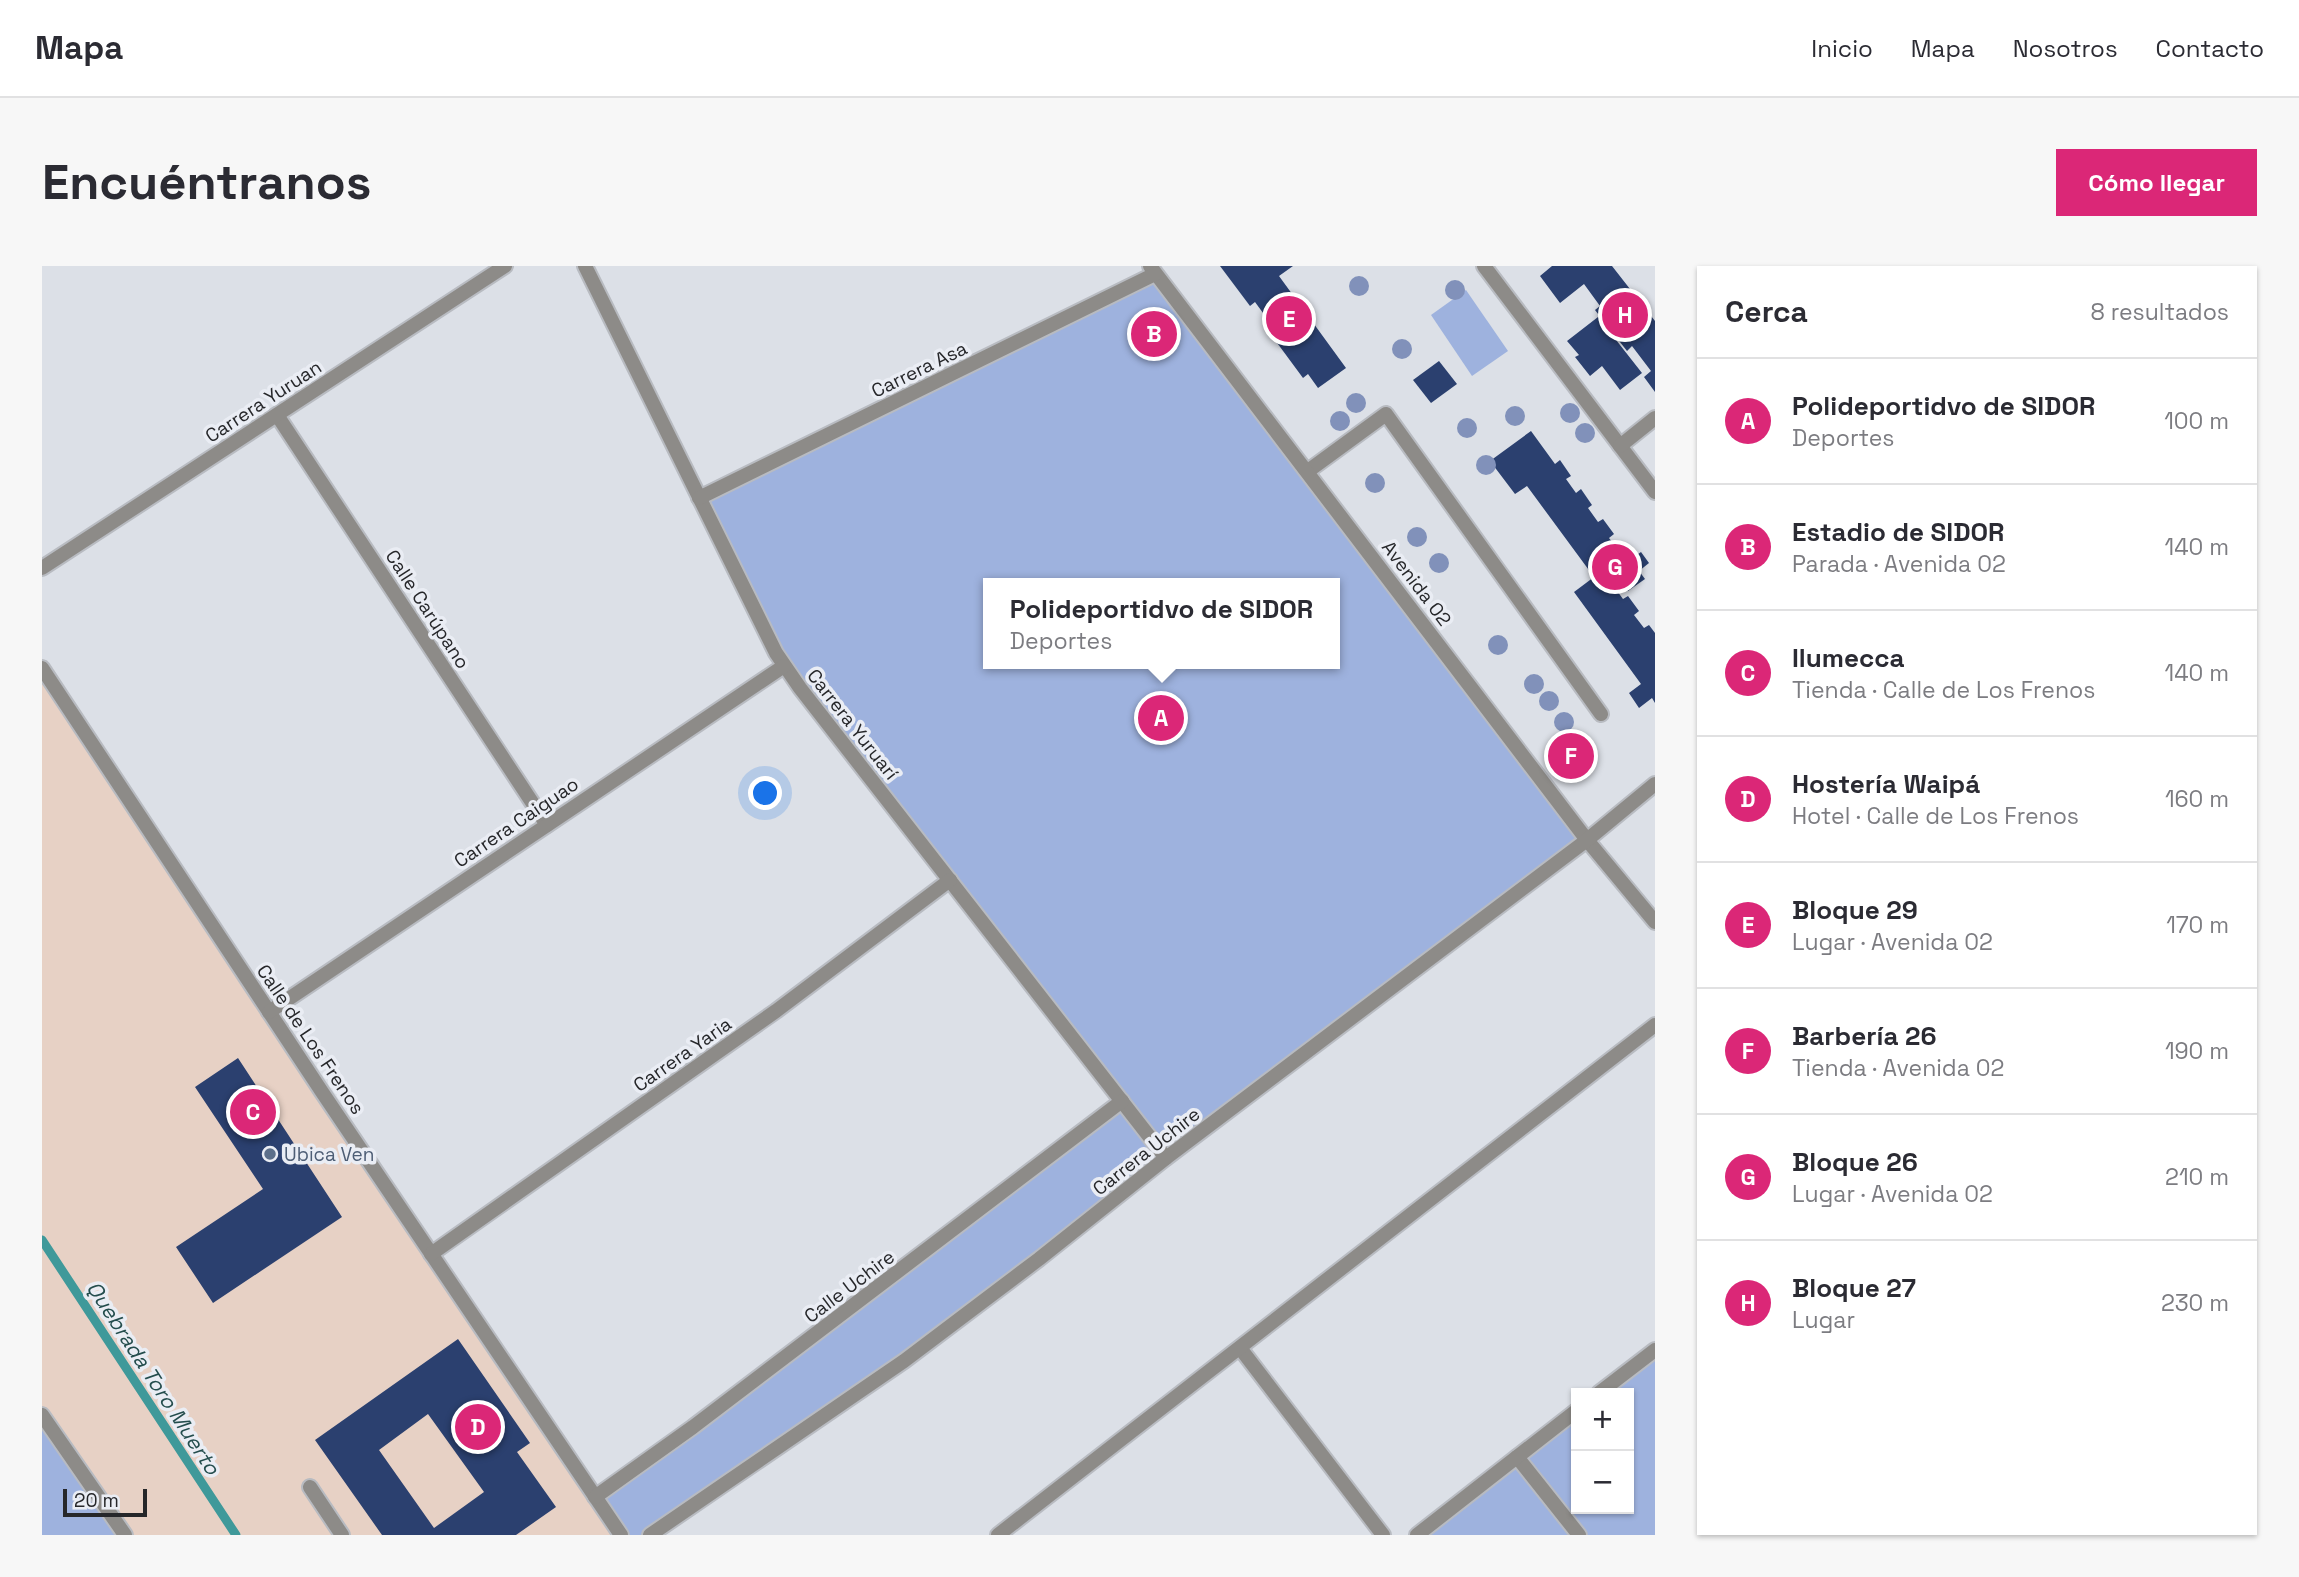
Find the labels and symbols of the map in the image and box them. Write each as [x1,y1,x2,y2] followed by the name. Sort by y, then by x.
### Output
[1602,289,1648,341] pin: H
[1266,293,1312,345] pin: E
[1131,308,1177,360] pin: B
[867,335,971,403] street label: Carrera Asa
[200,354,326,448] street label: Carrera Yuruan
[1376,536,1457,631] street label: Avenida 02
[1592,541,1638,593] pin: G
[380,545,475,674] street label: Calle Carúpano
[801,664,904,785] street label: Carrera Yuruarí
[1138,692,1184,744] pin: A
[1548,730,1594,782] pin: F
[449,772,583,873] street label: Carrera Caiguao
[748,776,782,810] your location
[252,960,370,1118] street label: Calle de Los Frenos
[628,1011,736,1097] street label: Carrera Yaria
[230,1086,276,1138] pin: C
[1088,1102,1205,1201] street label: Carrera Uchire
[284,1142,374,1167] place label: Ubica Ven
[262,1146,278,1162] marker: Ubica Ven
[799,1244,900,1329] street label: Calle Uchire
[81,1276,227,1480] water label: Quebrada Toro Muerto
[455,1401,501,1453] pin: D
[63,1486,147,1518] scale bar

